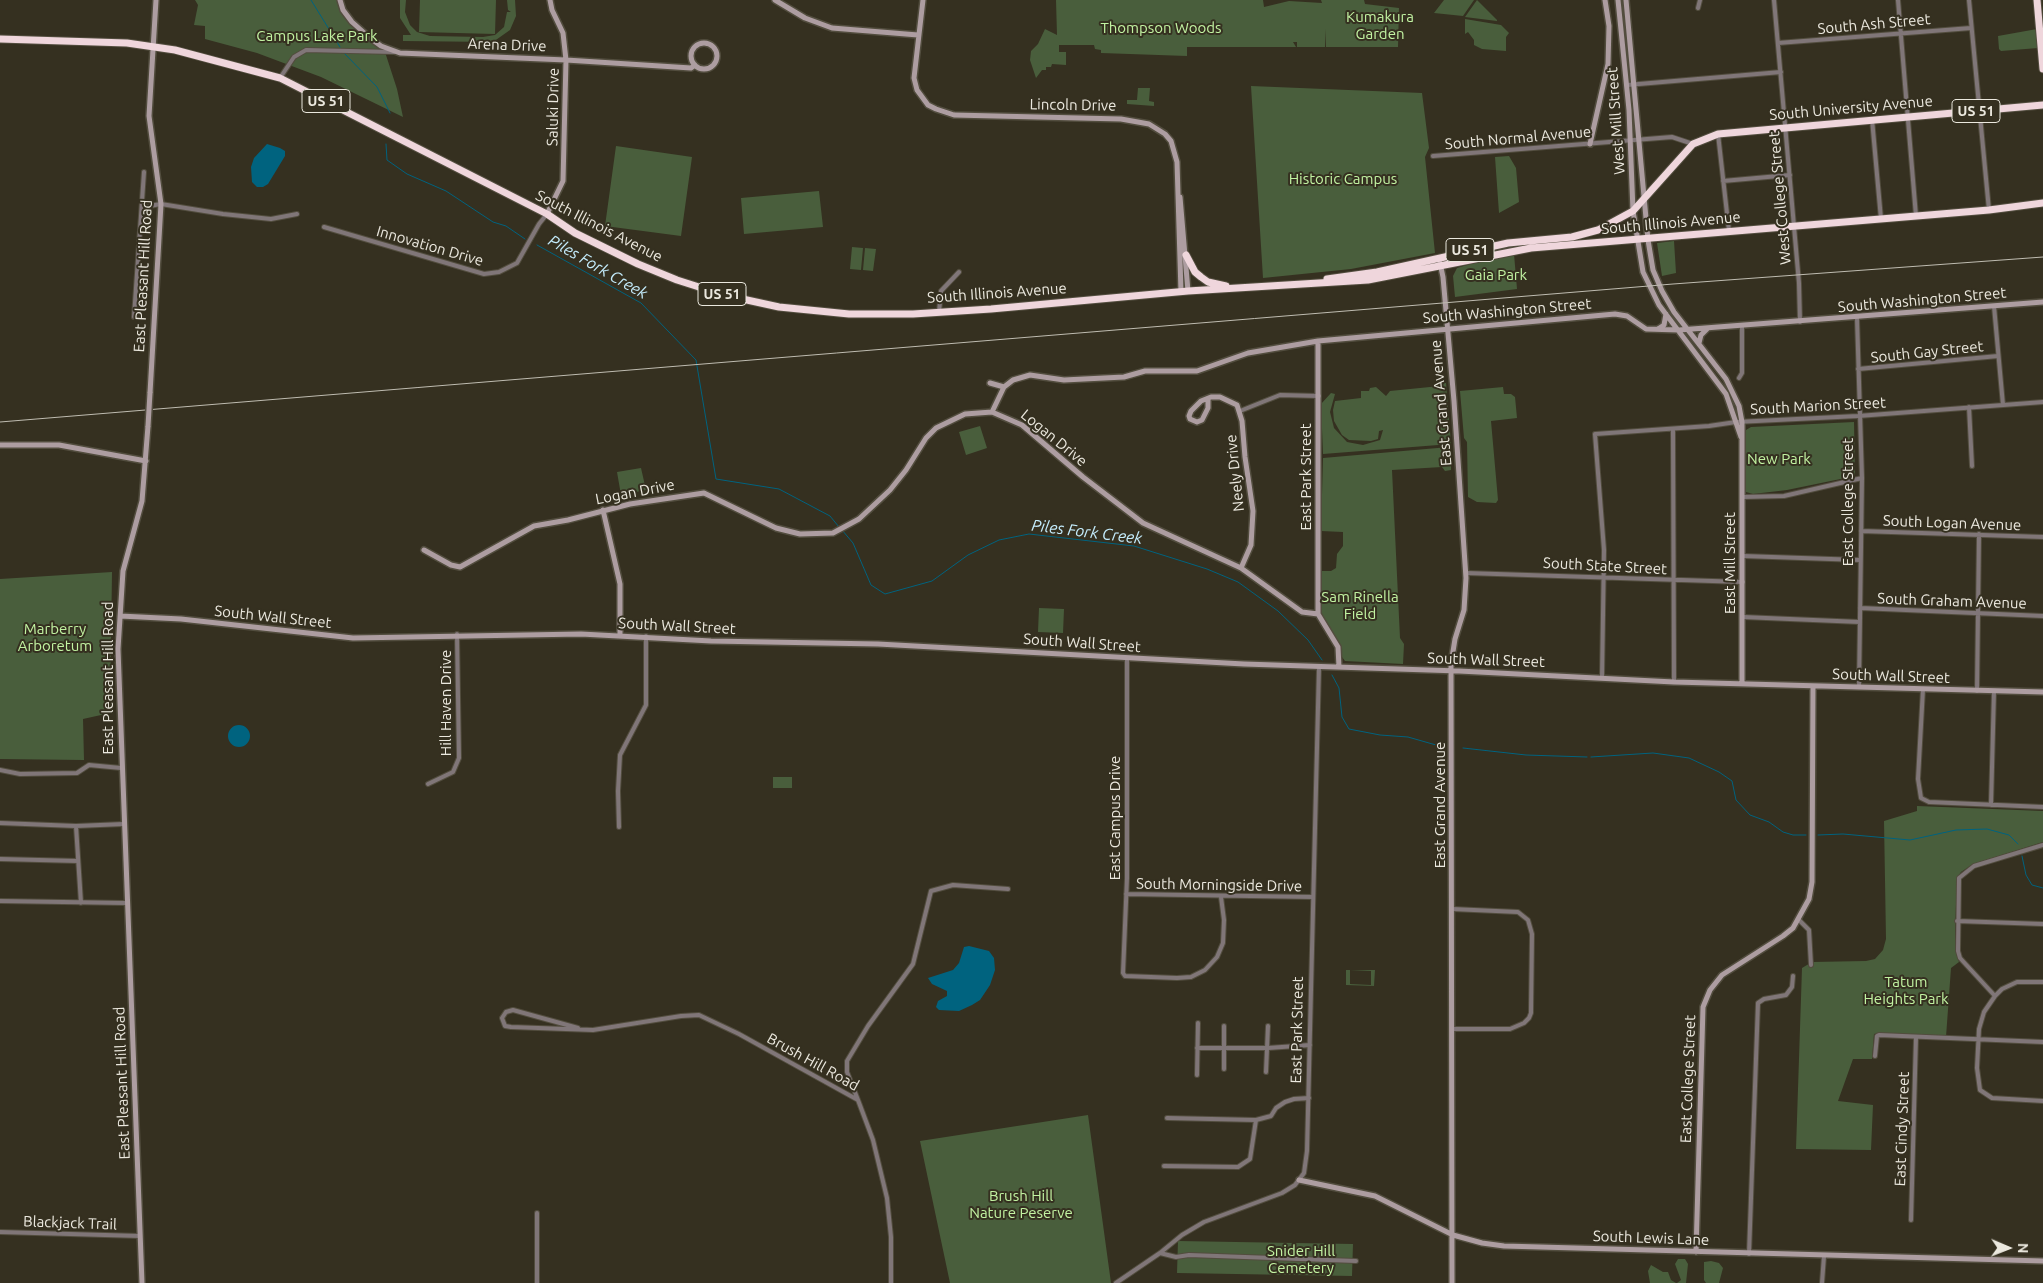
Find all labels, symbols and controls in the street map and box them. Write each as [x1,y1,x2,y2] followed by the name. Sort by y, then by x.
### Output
[1346,8,1414,43] park label: Kumakura Garden
[1817,10,1931,38] street label: South Ash Street
[1100,19,1222,37] park label: Thompson Woods
[256,27,378,45] park label: Campus Lake Park
[467,35,547,55] street label: Arena Drive
[1603,67,1629,175] street label: West Mill Street
[543,68,563,146] street label: Saluki Drive
[302,90,350,112] road number: US 51
[1769,92,1933,124] street label: South University Avenue
[1029,95,1117,115] street label: Lincoln Drive
[1952,100,2000,122] road number: US 51
[1444,123,1592,153] street label: South Normal Avenue
[1765,130,1795,266] street label: West College Street
[1289,170,1397,188] park label: Historic Campus
[533,186,665,266] street label: South Illinois Avenue
[130,199,156,353] street label: East Pleasant Hill Road
[1601,208,1741,238] street label: South Illinois Avenue
[374,222,486,270] street label: Innovation Drive
[545,231,651,303] water label: Piles Fork Creek
[1446,238,1494,262] road number: US 51
[1465,266,1527,284] park label: Gaia Park
[927,279,1067,307] street label: South Illinois Avenue
[698,282,746,306] road number: US 51
[1837,284,2007,316] street label: South Washington Street
[1422,295,1592,327] street label: South Washington Street
[1870,337,1984,367] street label: South Gay Street
[1427,339,1455,467] street label: East Grand Avenue
[1750,393,1886,419] street label: South Marion Street
[1017,406,1091,470] street label: Logan Drive
[1297,423,1315,531] street label: East Park Street
[1222,434,1248,512] street label: Neely Drive
[1839,438,1857,566] street label: East College Street
[1747,450,1811,468] park label: New Park
[594,476,676,508] street label: Logan Drive
[1721,512,1739,614] street label: East Mill Street
[1883,512,2021,534] street label: South Logan Avenue
[1031,516,1143,548] water label: Piles Fork Creek
[1543,554,1667,578] street label: South State Street
[1321,588,1399,623] park label: Sam Rinella Field
[1877,589,2027,613] street label: South Graham Avenue
[99,602,117,754] street label: East Pleasant Hill Road
[214,602,332,632] street label: South Wall Street
[618,614,736,638] street label: South Wall Street
[18,620,92,655] park label: Marberry Arboretum
[1023,630,1141,656] street label: South Wall Street
[1427,649,1545,671] street label: South Wall Street
[437,650,455,756] street label: Hill Haven Drive
[1832,665,1950,687] street label: South Wall Street
[1431,742,1449,868] street label: East Grand Avenue
[1106,756,1124,880] street label: East Campus Drive
[1136,875,1302,895] street label: South Morningside Drive
[1863,973,1949,1008] park label: Tatum Heights Park
[1287,976,1307,1084] street label: East Park Street
[110,1006,134,1160] street label: East Pleasant Hill Road
[1677,1015,1699,1143] street label: East College Street
[764,1029,862,1095] street label: Brush Hill Road
[1891,1071,1913,1187] street label: East Cindy Street
[969,1187,1073,1222] park label: Brush Hill Nature Peserve
[23,1212,117,1234] street label: Blackjack Trail
[1983,1223,2033,1273] north arrow
[1592,1227,1710,1249] street label: South Lewis Lane
[1267,1242,1335,1277] park label: Snider Hill Cemetery
[2015,1243,2031,1254] text: N

